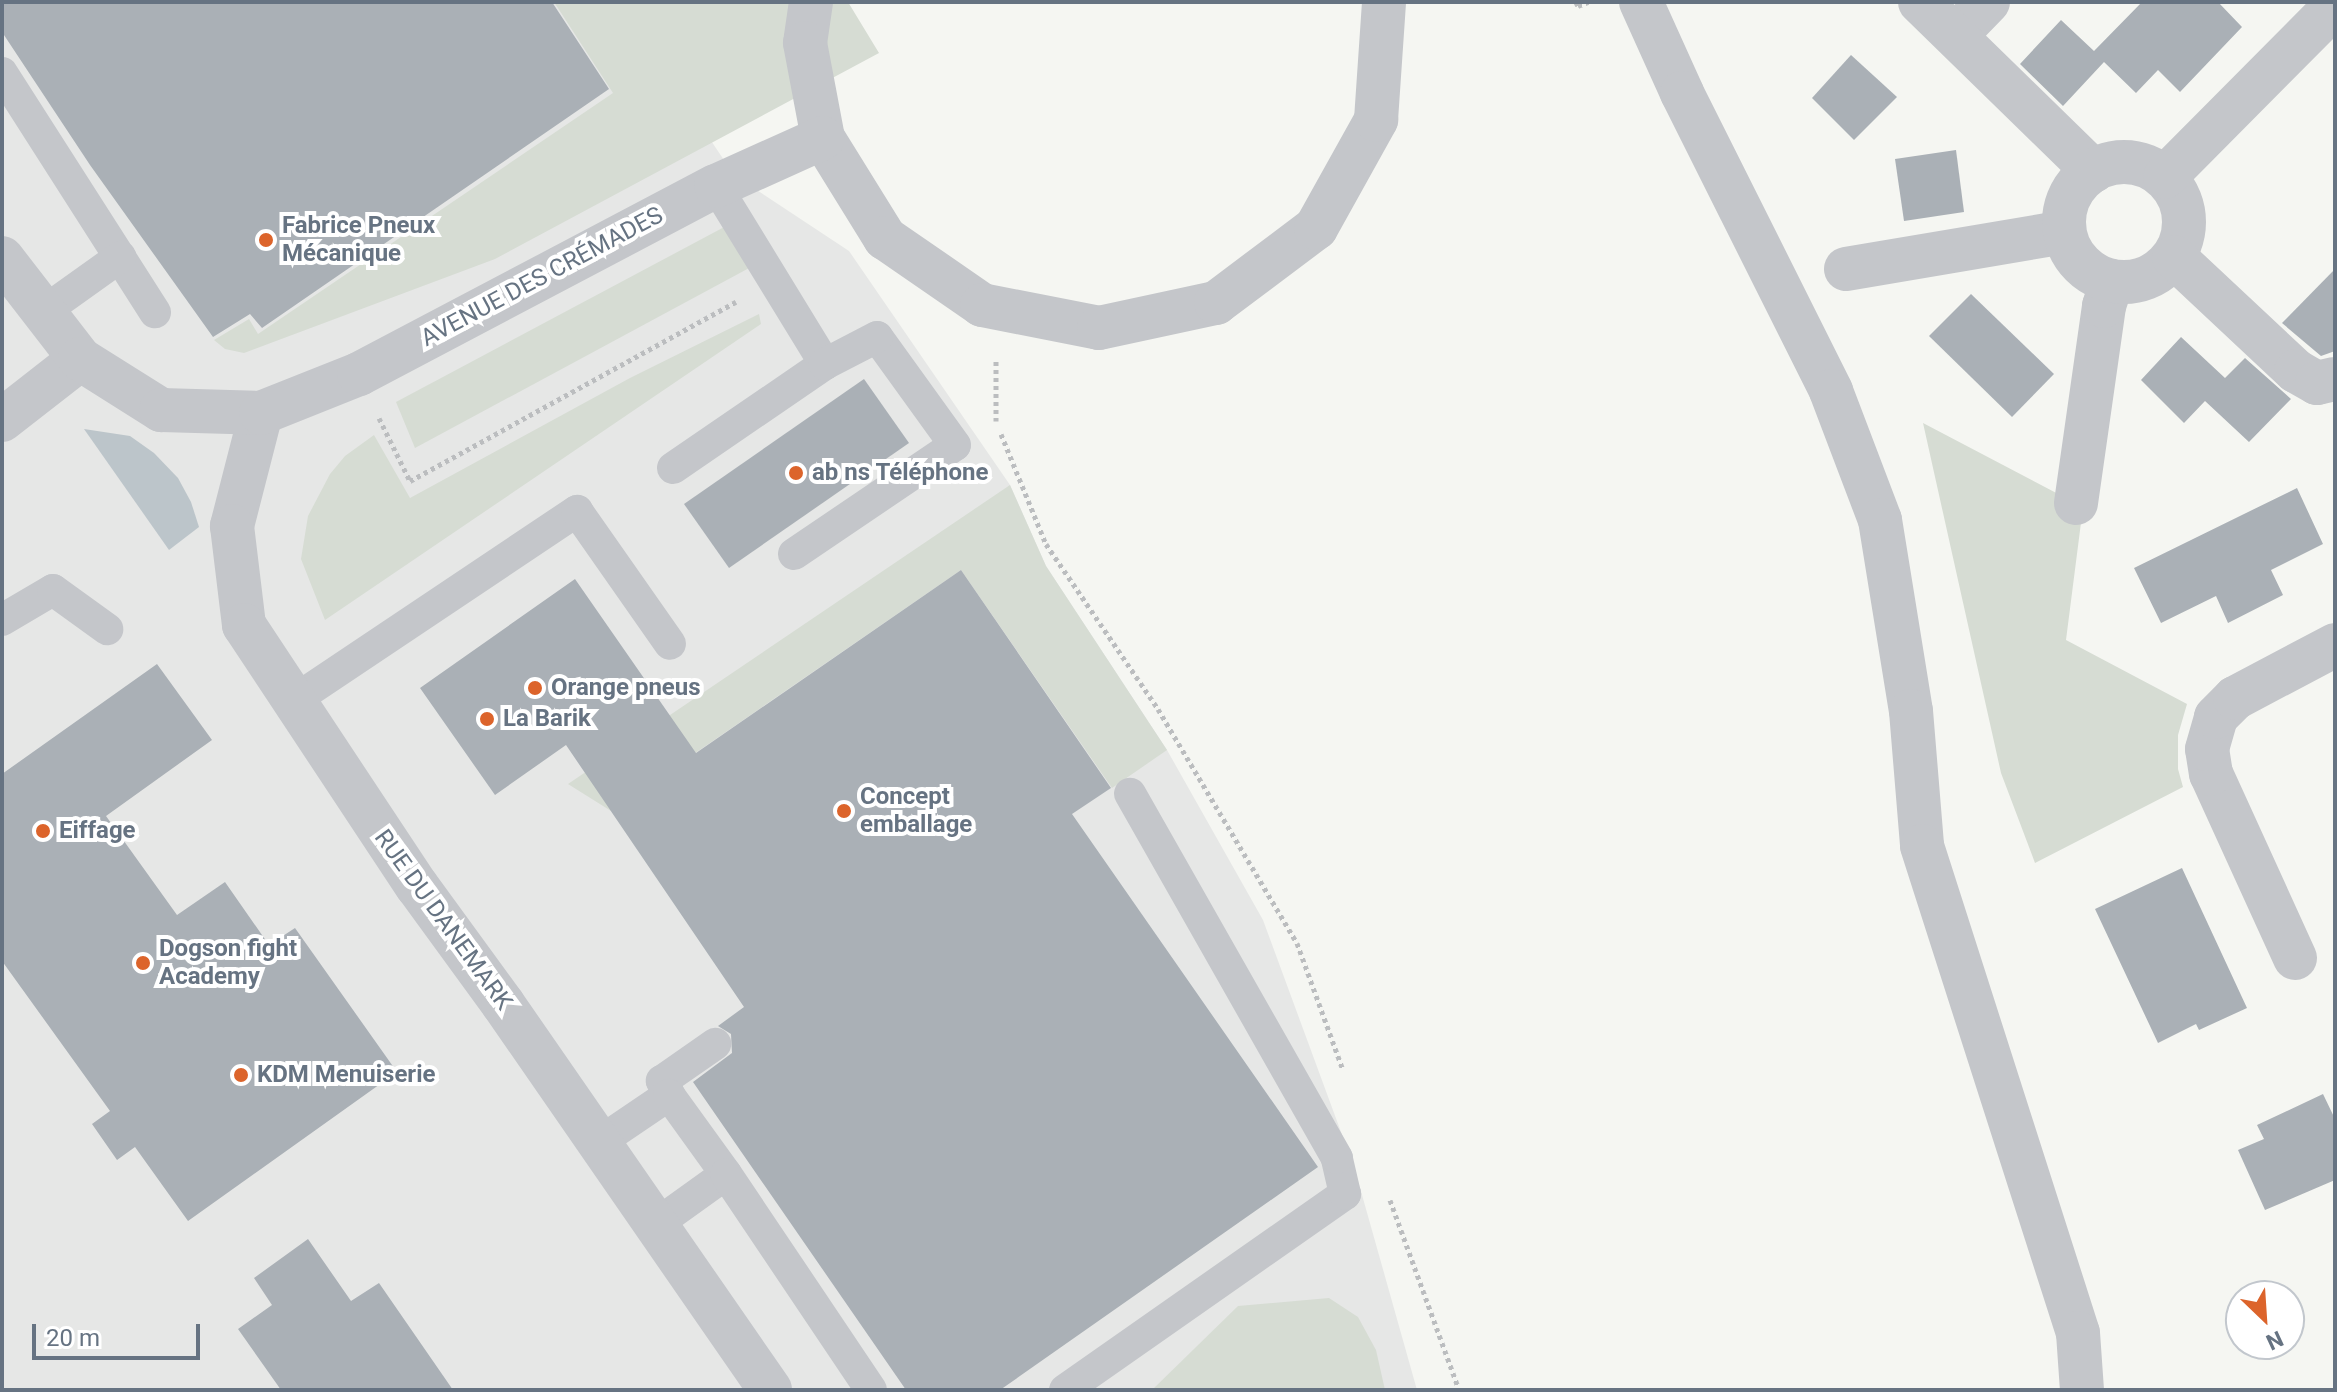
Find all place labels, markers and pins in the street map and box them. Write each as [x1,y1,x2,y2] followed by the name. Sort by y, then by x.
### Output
[282,212,435,268] place label: Fabrice Pneux Mécanique
[257,231,275,249] marker: Fabrice Pneux Mécanique
[812,459,989,487] place label: ab ns Téléphone
[787,464,805,482] marker: ab ns Téléphone
[551,674,701,702] place label: Orange pneus
[526,679,544,697] marker: Orange pneus
[503,705,591,733] place label: La Barik
[478,710,496,728] marker: La Barik
[860,783,972,839] place label: Concept emballage
[835,802,853,820] marker: Concept emballage
[59,817,136,845] place label: Eiffage
[34,822,52,840] marker: Eiffage
[159,935,297,991] place label: Dogson fight Academy
[134,954,152,972] marker: Dogson fight Academy
[257,1061,435,1089] place label: KDM Menuiserie
[232,1066,250,1084] marker: KDM Menuiserie

